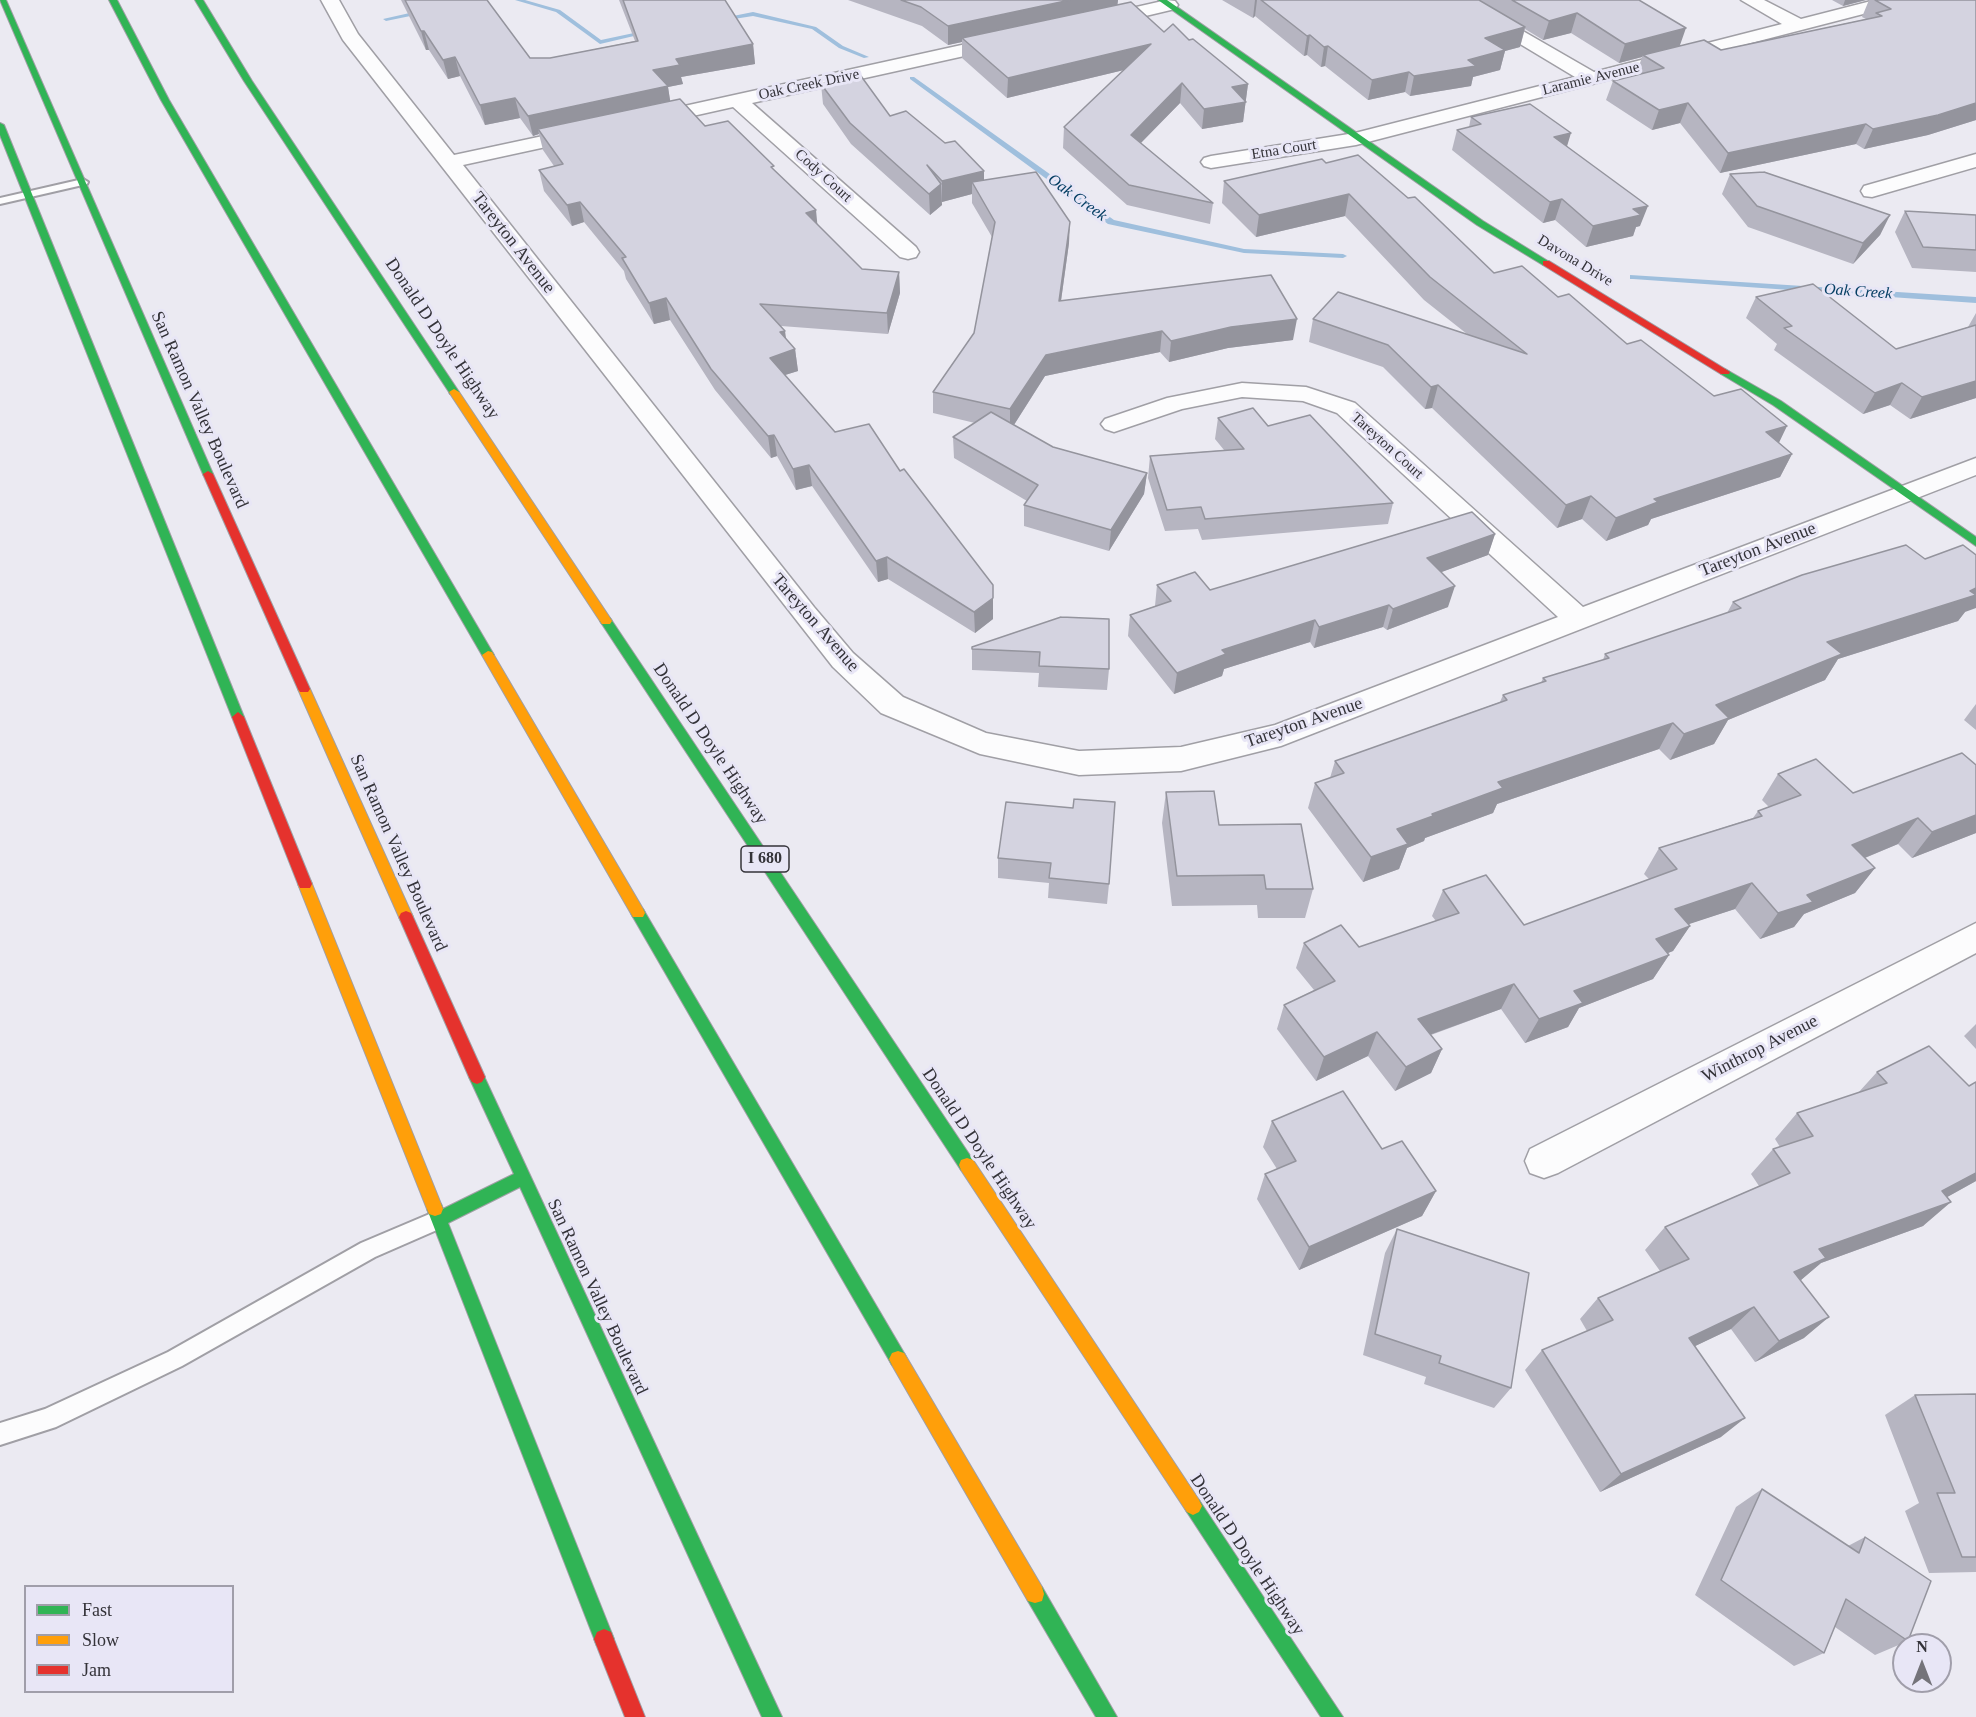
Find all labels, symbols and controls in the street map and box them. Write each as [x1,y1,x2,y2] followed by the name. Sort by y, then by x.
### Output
[1541,58,1641,100] street label: Laramie Avenue
[757,66,861,104] street label: Oak Creek Drive
[1250,136,1318,164] street label: Etna Court
[791,146,855,206] street label: Cody Court
[1044,170,1110,226] water label: Oak Creek
[467,188,559,298] street label: Tareyton Avenue
[1534,232,1616,290] street label: Davona Drive
[380,254,504,424] street label: Donald D Doyle Highway
[1823,280,1893,304] water label: Oak Creek
[146,308,252,512] street label: San Ramon Valley Boulevard
[1347,409,1427,483] street label: Tareyton Court
[1697,518,1819,582] street label: Tareyton Avenue
[767,570,863,676] street label: Tareyton Avenue
[648,659,772,829] street label: Donald D Doyle Highway
[1242,693,1366,753] street label: Tareyton Avenue
[345,751,451,955] street label: San Ramon Valley Boulevard
[741,846,789,872] road number: I 680
[1698,1010,1822,1088] street label: Winthrop Avenue
[917,1064,1041,1234] street label: Donald D Doyle Highway
[542,1196,652,1398] street label: San Ramon Valley Boulevard
[1185,1470,1309,1640] street label: Donald D Doyle Highway
[24,1585,234,1693] legend
[82,1600,112,1620] text: Fast
[82,1630,119,1650] text: Slow
[1892,1633,1952,1693] north arrow
[1916,1638,1928,1655] text: N
[82,1660,111,1680] text: Jam

